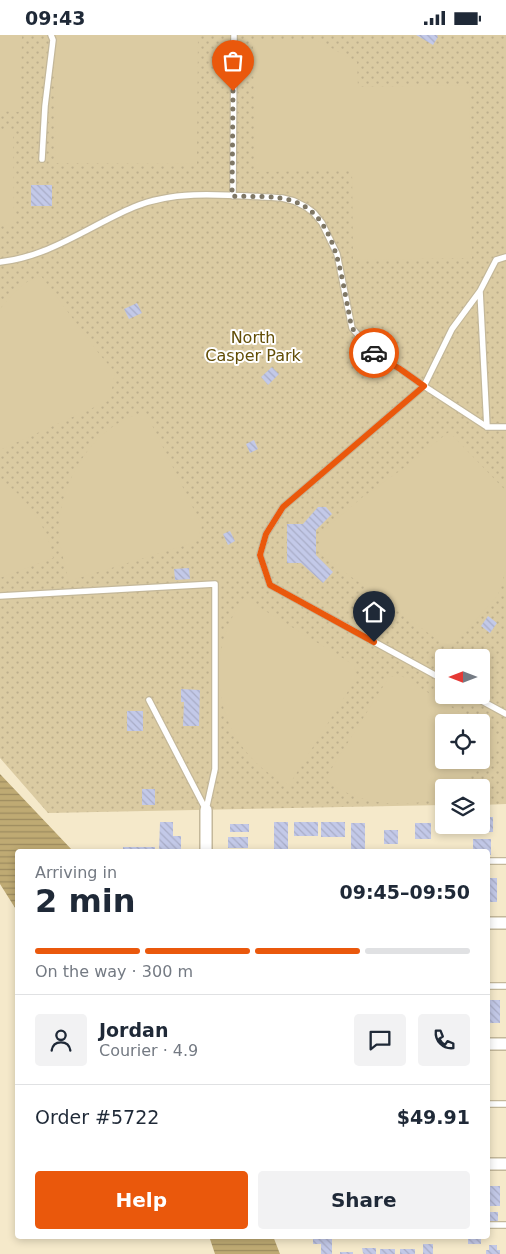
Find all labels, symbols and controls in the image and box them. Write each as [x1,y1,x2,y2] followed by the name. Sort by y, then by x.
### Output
[25,7,85,29] text: 09:43
[212,40,254,91] pin
[219,47,247,75] icon: bag
[205,328,302,365] park label: North Casper Park
[349,328,399,378] courier
[360,339,388,367] icon: car
[353,591,395,642] pin
[360,598,388,626] icon: home
[435,649,490,704] north arrow
[435,649,490,834] map controls
[435,714,490,769] button: locate
[435,779,490,834] button: layers
[35,863,117,882] text: Arriving in
[340,881,470,903] text: 09:45–09:50
[35,882,136,920] text: 2 min
[35,962,193,981] text: On the way · 300 m
[35,1014,87,1066] button: person
[354,1014,406,1066] button: chat
[418,1014,470,1066] button: phone
[99,1019,168,1041] text: Jordan
[99,1041,198,1060] text: Courier · 4.9
[35,1106,159,1128] text: Order #5722
[397,1106,470,1128] text: $49.91
[35,1171,248,1229] button: Help
[258,1171,470,1229] button: Share

